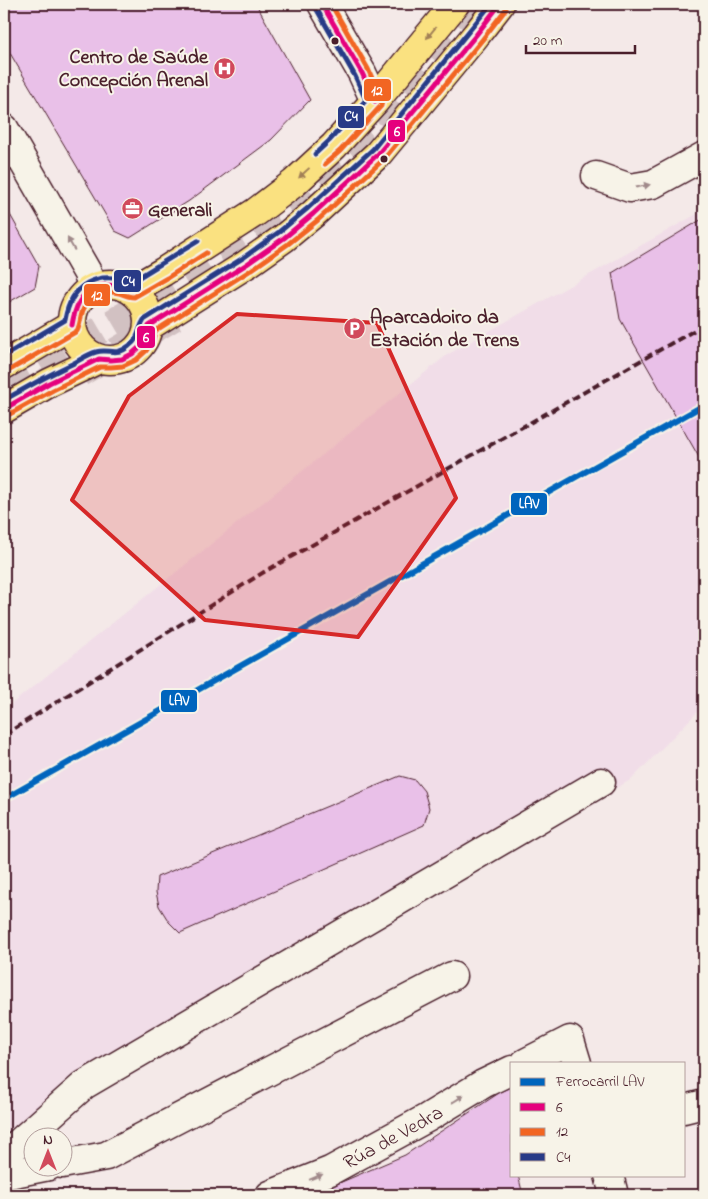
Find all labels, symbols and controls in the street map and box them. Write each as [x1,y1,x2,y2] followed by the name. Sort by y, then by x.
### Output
[526,22,634,54] scale bar
[426,26,437,39] one-way arrow
[533,30,563,52] text: 20 m
[330,36,340,46] unlabelled marker
[59,44,209,96] place label: Centro de Saúde Concepción Arenal
[212,56,236,80] hospital icon: Centro de Saúde Concepción Arenal
[363,78,392,102] line badge: 12
[371,81,383,102] text: 12
[337,105,365,129] line badge: C4
[344,107,358,128] text: C4
[387,119,406,143] line badge: 6
[393,122,401,143] text: 6
[379,154,389,164] unlabelled marker
[299,167,311,179] one-way arrow
[635,181,651,189] one-way arrow
[120,197,144,221] office icon: Generali
[148,197,213,226] place label: Generali
[67,237,75,252] one-way arrow
[113,269,142,293] line badge: C4
[121,272,135,293] text: C4
[83,283,111,307] line badge: 12
[91,286,103,307] text: 12
[370,304,519,356] place label: Aparcadoiro da Estación de Trens
[342,316,366,340] parking icon: Aparcadoiro da Estación de Trens
[136,325,156,349] line badge: 6
[142,328,150,349] text: 6
[510,492,548,516] line badge: LAV
[519,494,540,515] text: LAV
[160,689,198,713] line badge: LAV
[169,691,190,712] text: LAV
[510,1062,686,1176] legend
[555,1071,645,1093] text: Ferrocarril LAV
[452,1095,465,1104] one-way arrow
[556,1097,563,1119] text: 6
[339,1099,449,1178] street label: Rúa de Vedra
[556,1121,569,1143] text: 12
[22,1126,72,1176] north arrow
[43,1130,53,1151] text: N
[556,1147,570,1169] text: C4
[309,1173,324,1181] one-way arrow

